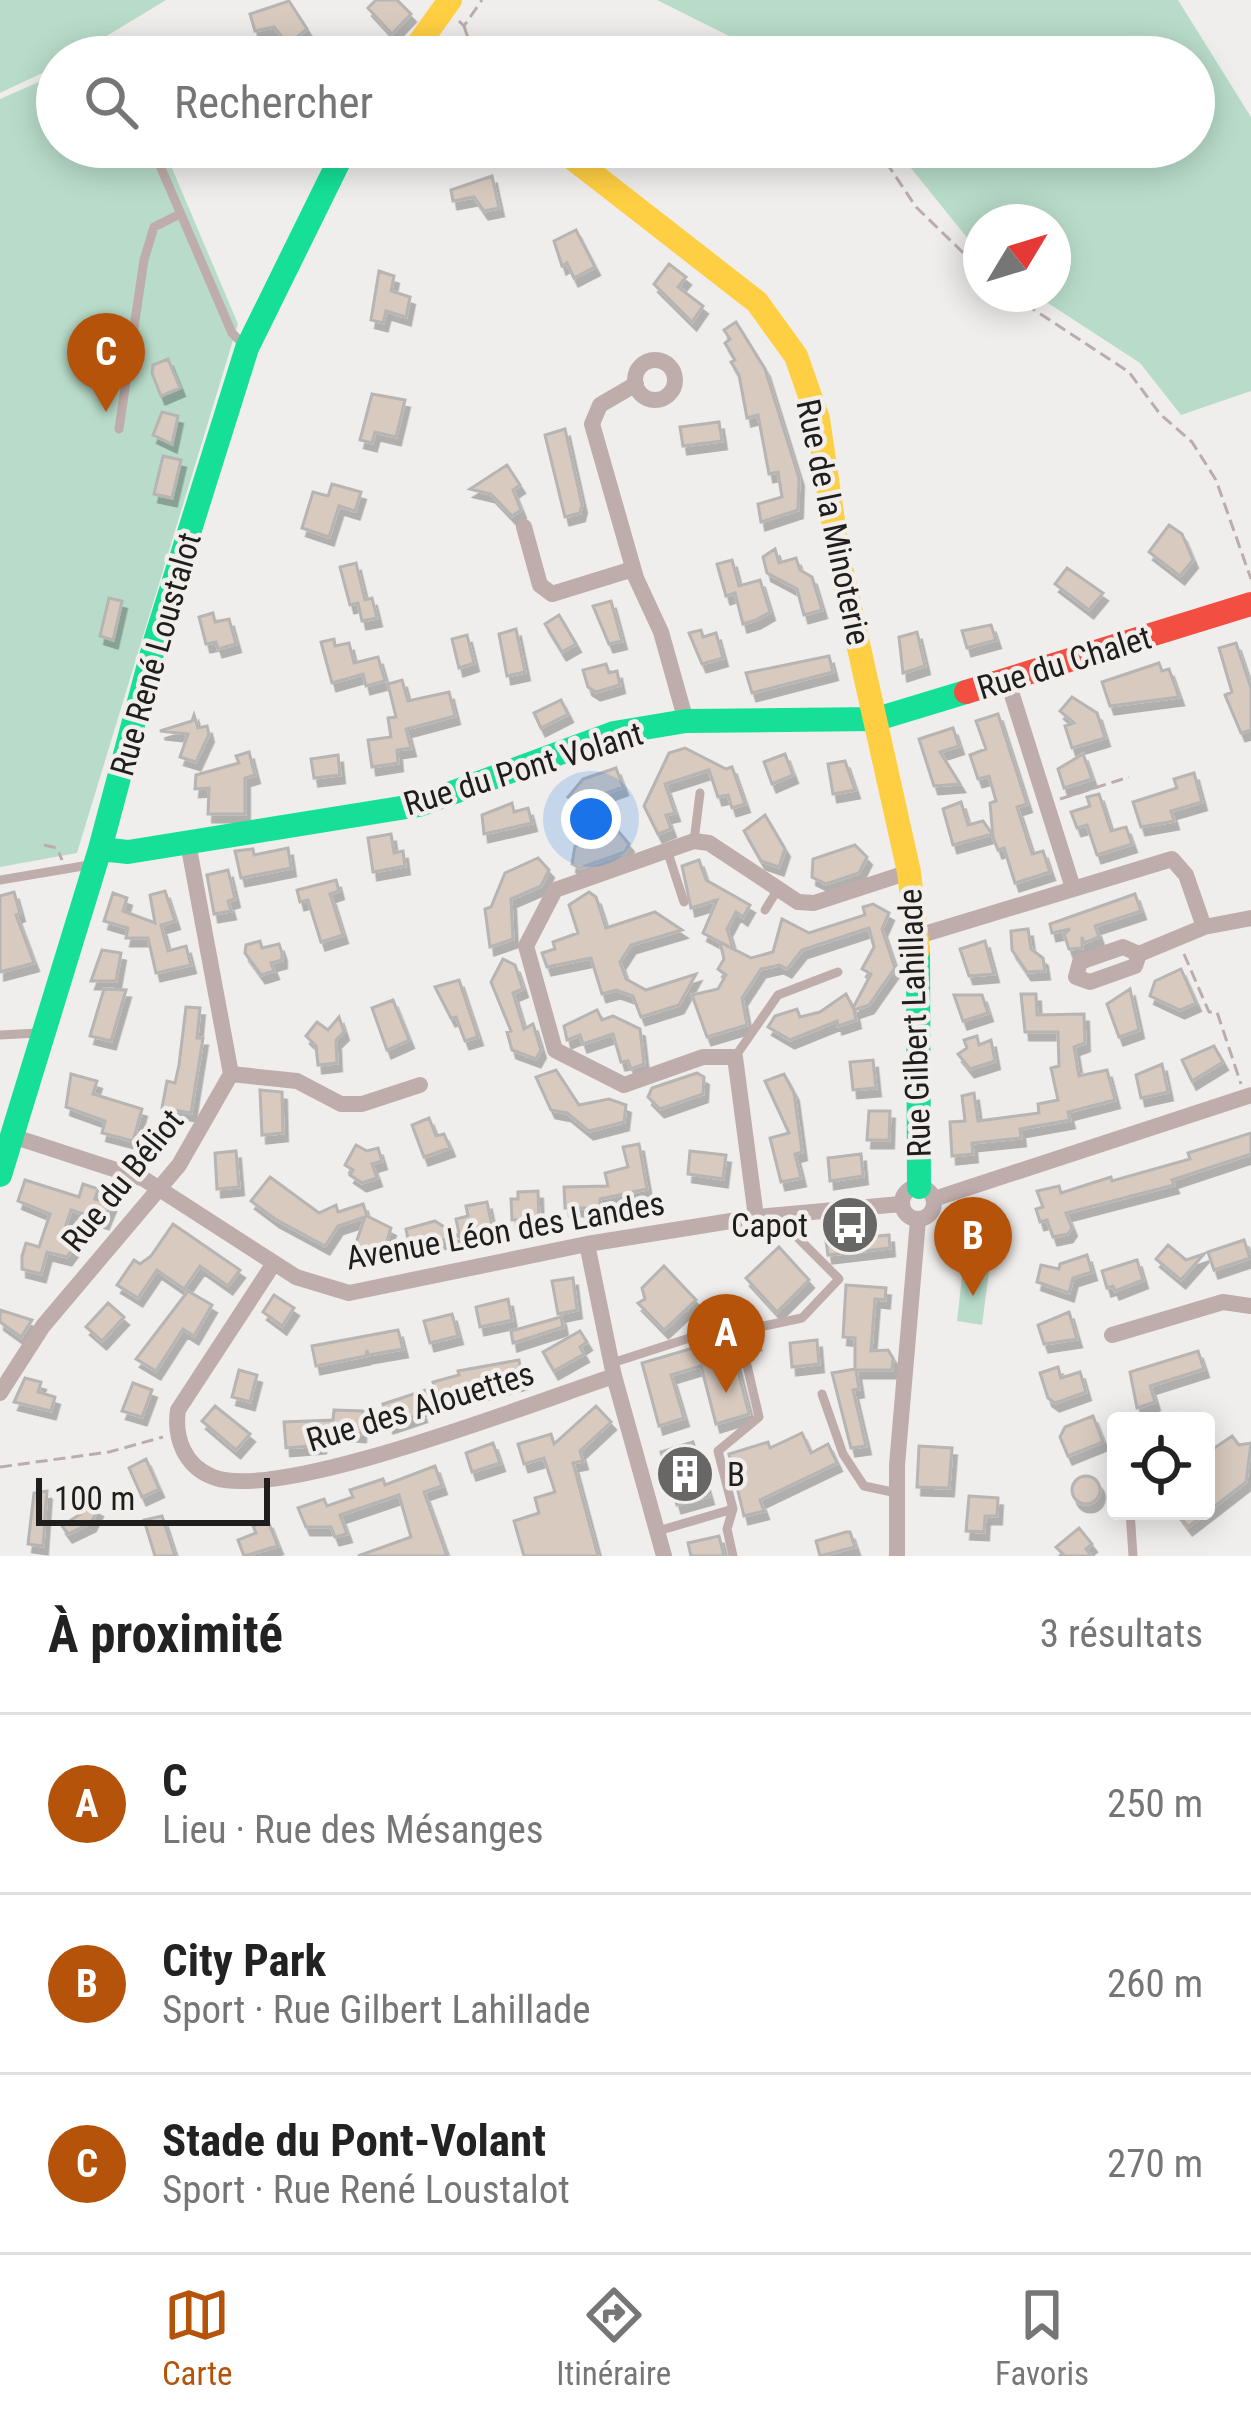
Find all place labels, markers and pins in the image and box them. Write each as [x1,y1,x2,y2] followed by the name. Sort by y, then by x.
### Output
[67,313,145,412] pin: C
[819,1194,881,1256] bus stop icon: Capot
[934,1197,1012,1296] pin: B
[731,1206,808,1245] place label: Capot
[687,1294,765,1393] pin: A
[654,1443,716,1505] building icon: B
[727,1455,745,1494] place label: B

